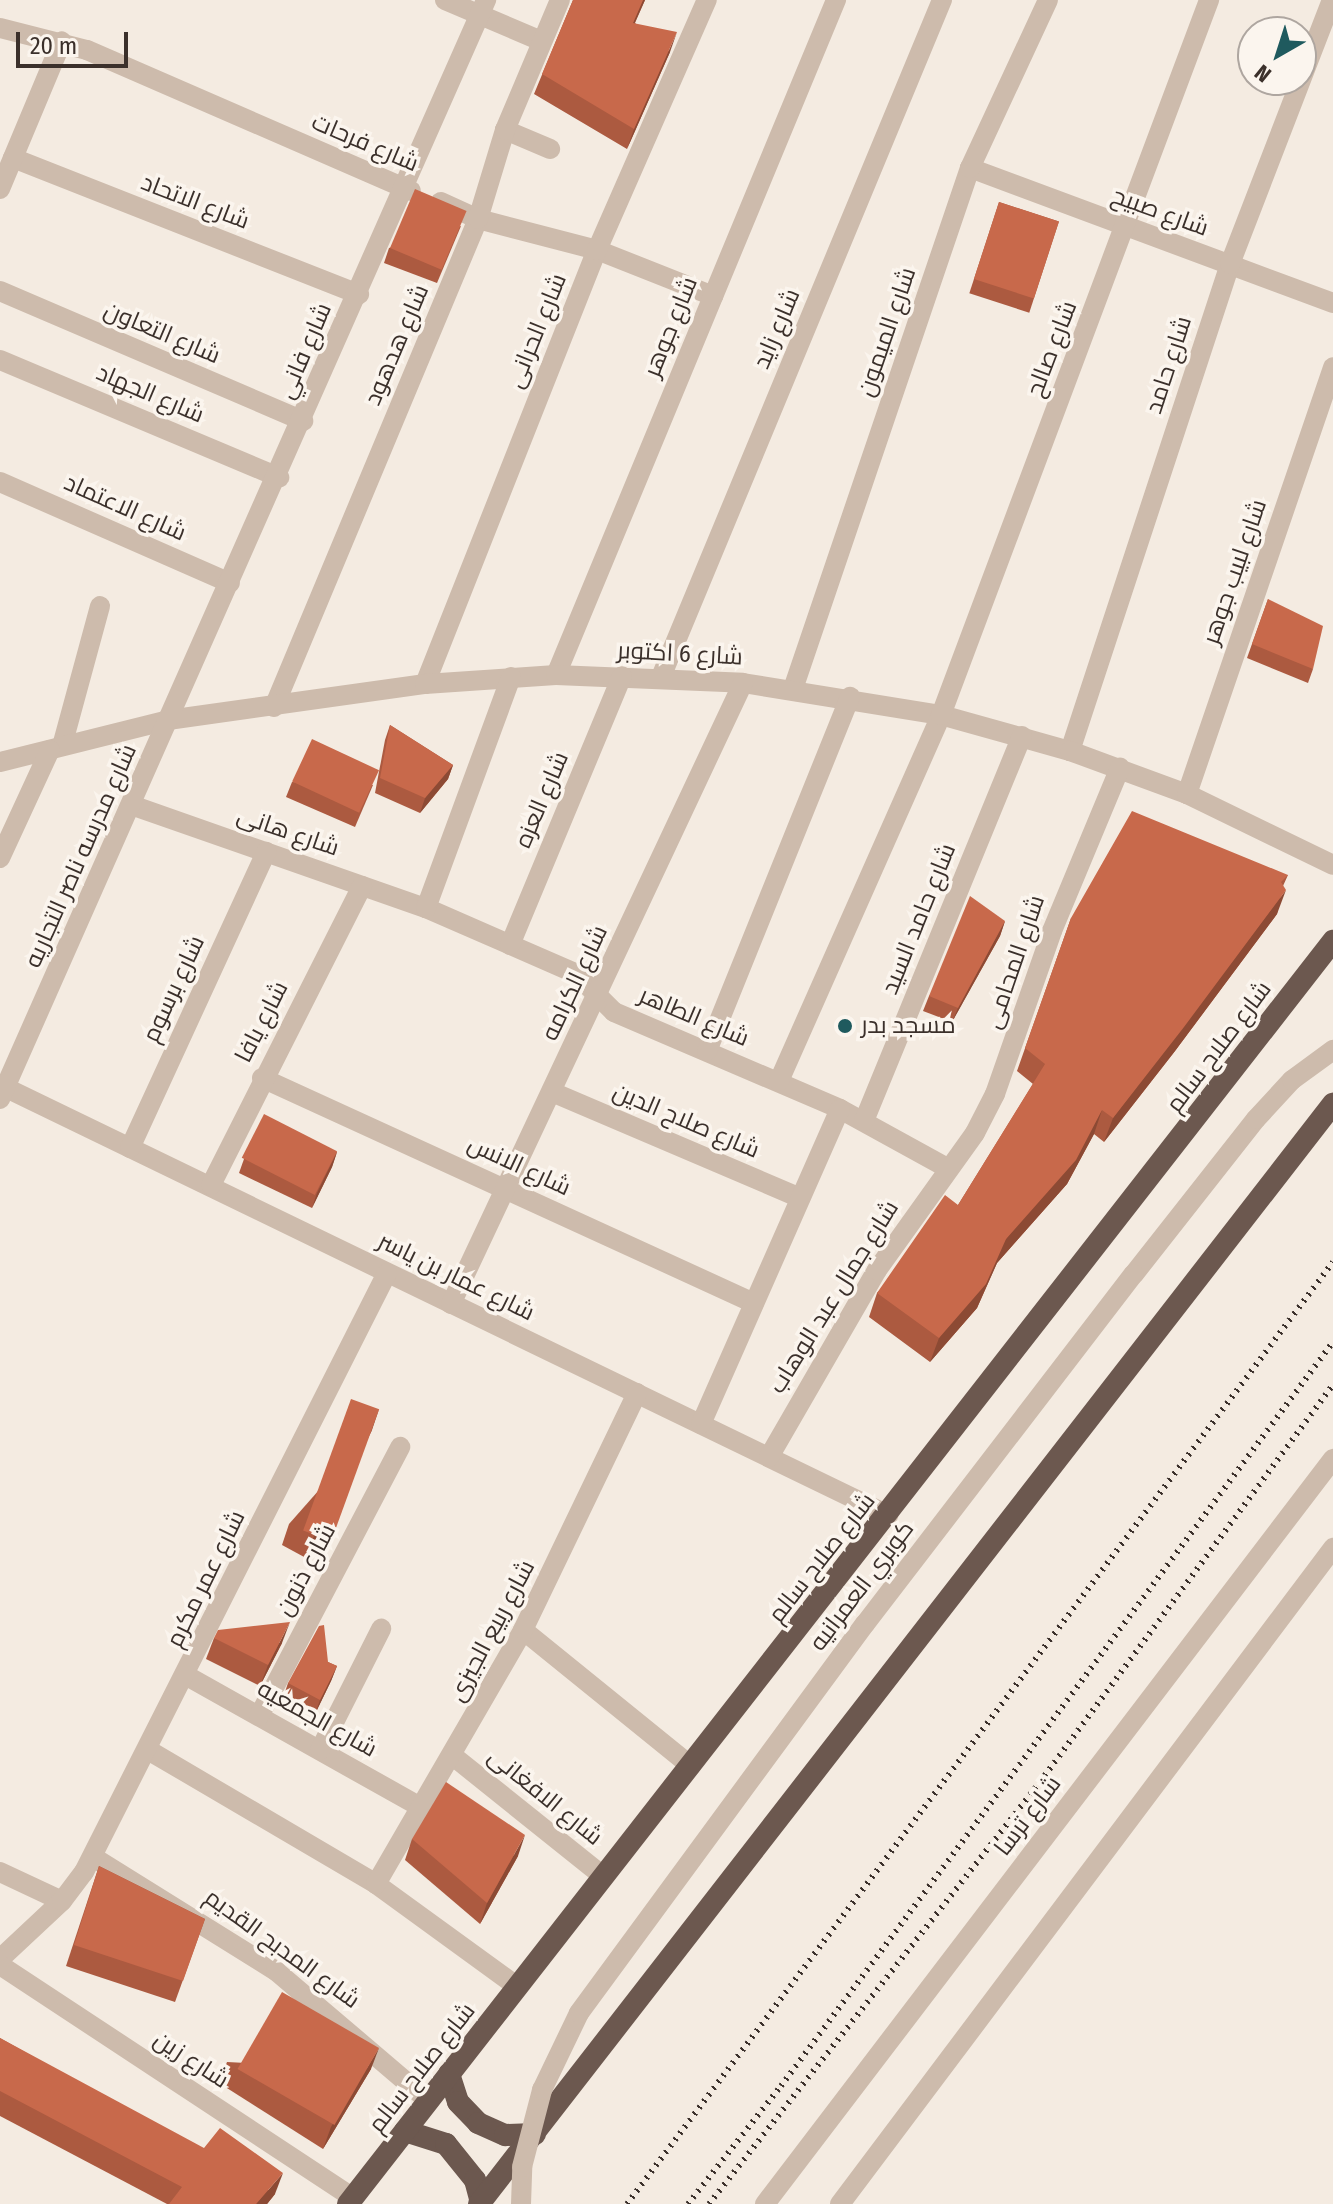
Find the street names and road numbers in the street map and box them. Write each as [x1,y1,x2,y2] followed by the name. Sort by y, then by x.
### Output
[307,108,423,178] street label: شارع فرحات
[137,168,253,236] street label: شارع الاتحاد
[1108,181,1212,243] street label: شارع صبيح
[851,264,923,400] street label: شارع الميمون
[501,270,573,392] street label: شارع الحرانى
[638,273,704,381] street label: شارع جوهر
[359,280,435,410] street label: شارع هدهود
[747,285,807,373] street label: شارع زايد
[99,296,225,370] street label: شارع التعاون
[1021,297,1083,401] street label: شارع صالح
[272,299,338,403] street label: شارع فاني
[1140,313,1198,417] street label: شارع حامد
[92,358,208,430] street label: شارع الجهاد
[60,468,190,548] street label: شارع الاعتماد
[1197,496,1273,648] street label: شارع لبيب جوهر
[617,636,743,672] street label: شارع 6 اكتوبر
[19,740,143,972] street label: شارع مدرسه ناصر التجاريه
[509,748,575,852] street label: شارع العزه
[233,801,343,863] street label: شارع هانى
[876,839,962,999] street label: شارع حامد السيد
[979,891,1051,1033] street label: شارع المحامى
[536,921,614,1045] street label: شارع الكرامه
[137,931,211,1047] street label: شارع برسوم
[1160,976,1278,1118] street label: شارع صلاح سالم
[229,977,295,1067] street label: شارع يافا
[635,981,753,1053] street label: شارع الطاهر
[608,1077,764,1165] street label: شارع صلاح الدين
[463,1130,575,1202] street label: شارع الانس
[763,1195,905,1399] street label: شارع جمال عبد الوهاب
[373,1227,539,1327] street label: شارع عمار بن ياسر
[762,1487,882,1629] street label: شارع صلاح سالم
[160,1506,252,1652] street label: شارع عمر مكرم
[804,1515,920,1657] street label: كوبري العمرانيه
[270,1519,342,1621] street label: شارع ذنون
[443,1555,541,1707] street label: شارع ربيع الجيزى
[252,1674,382,1764] street label: شارع الجمعيه
[482,1742,608,1852] street label: شارع الافغانى
[989,1770,1067,1862] street label: شارع ترسا
[199,1883,365,2015] street label: شارع المدبح القديم
[362,1997,482,2139] street label: شارع صلاح سالم
[148,2025,234,2095] street label: شارع زين

